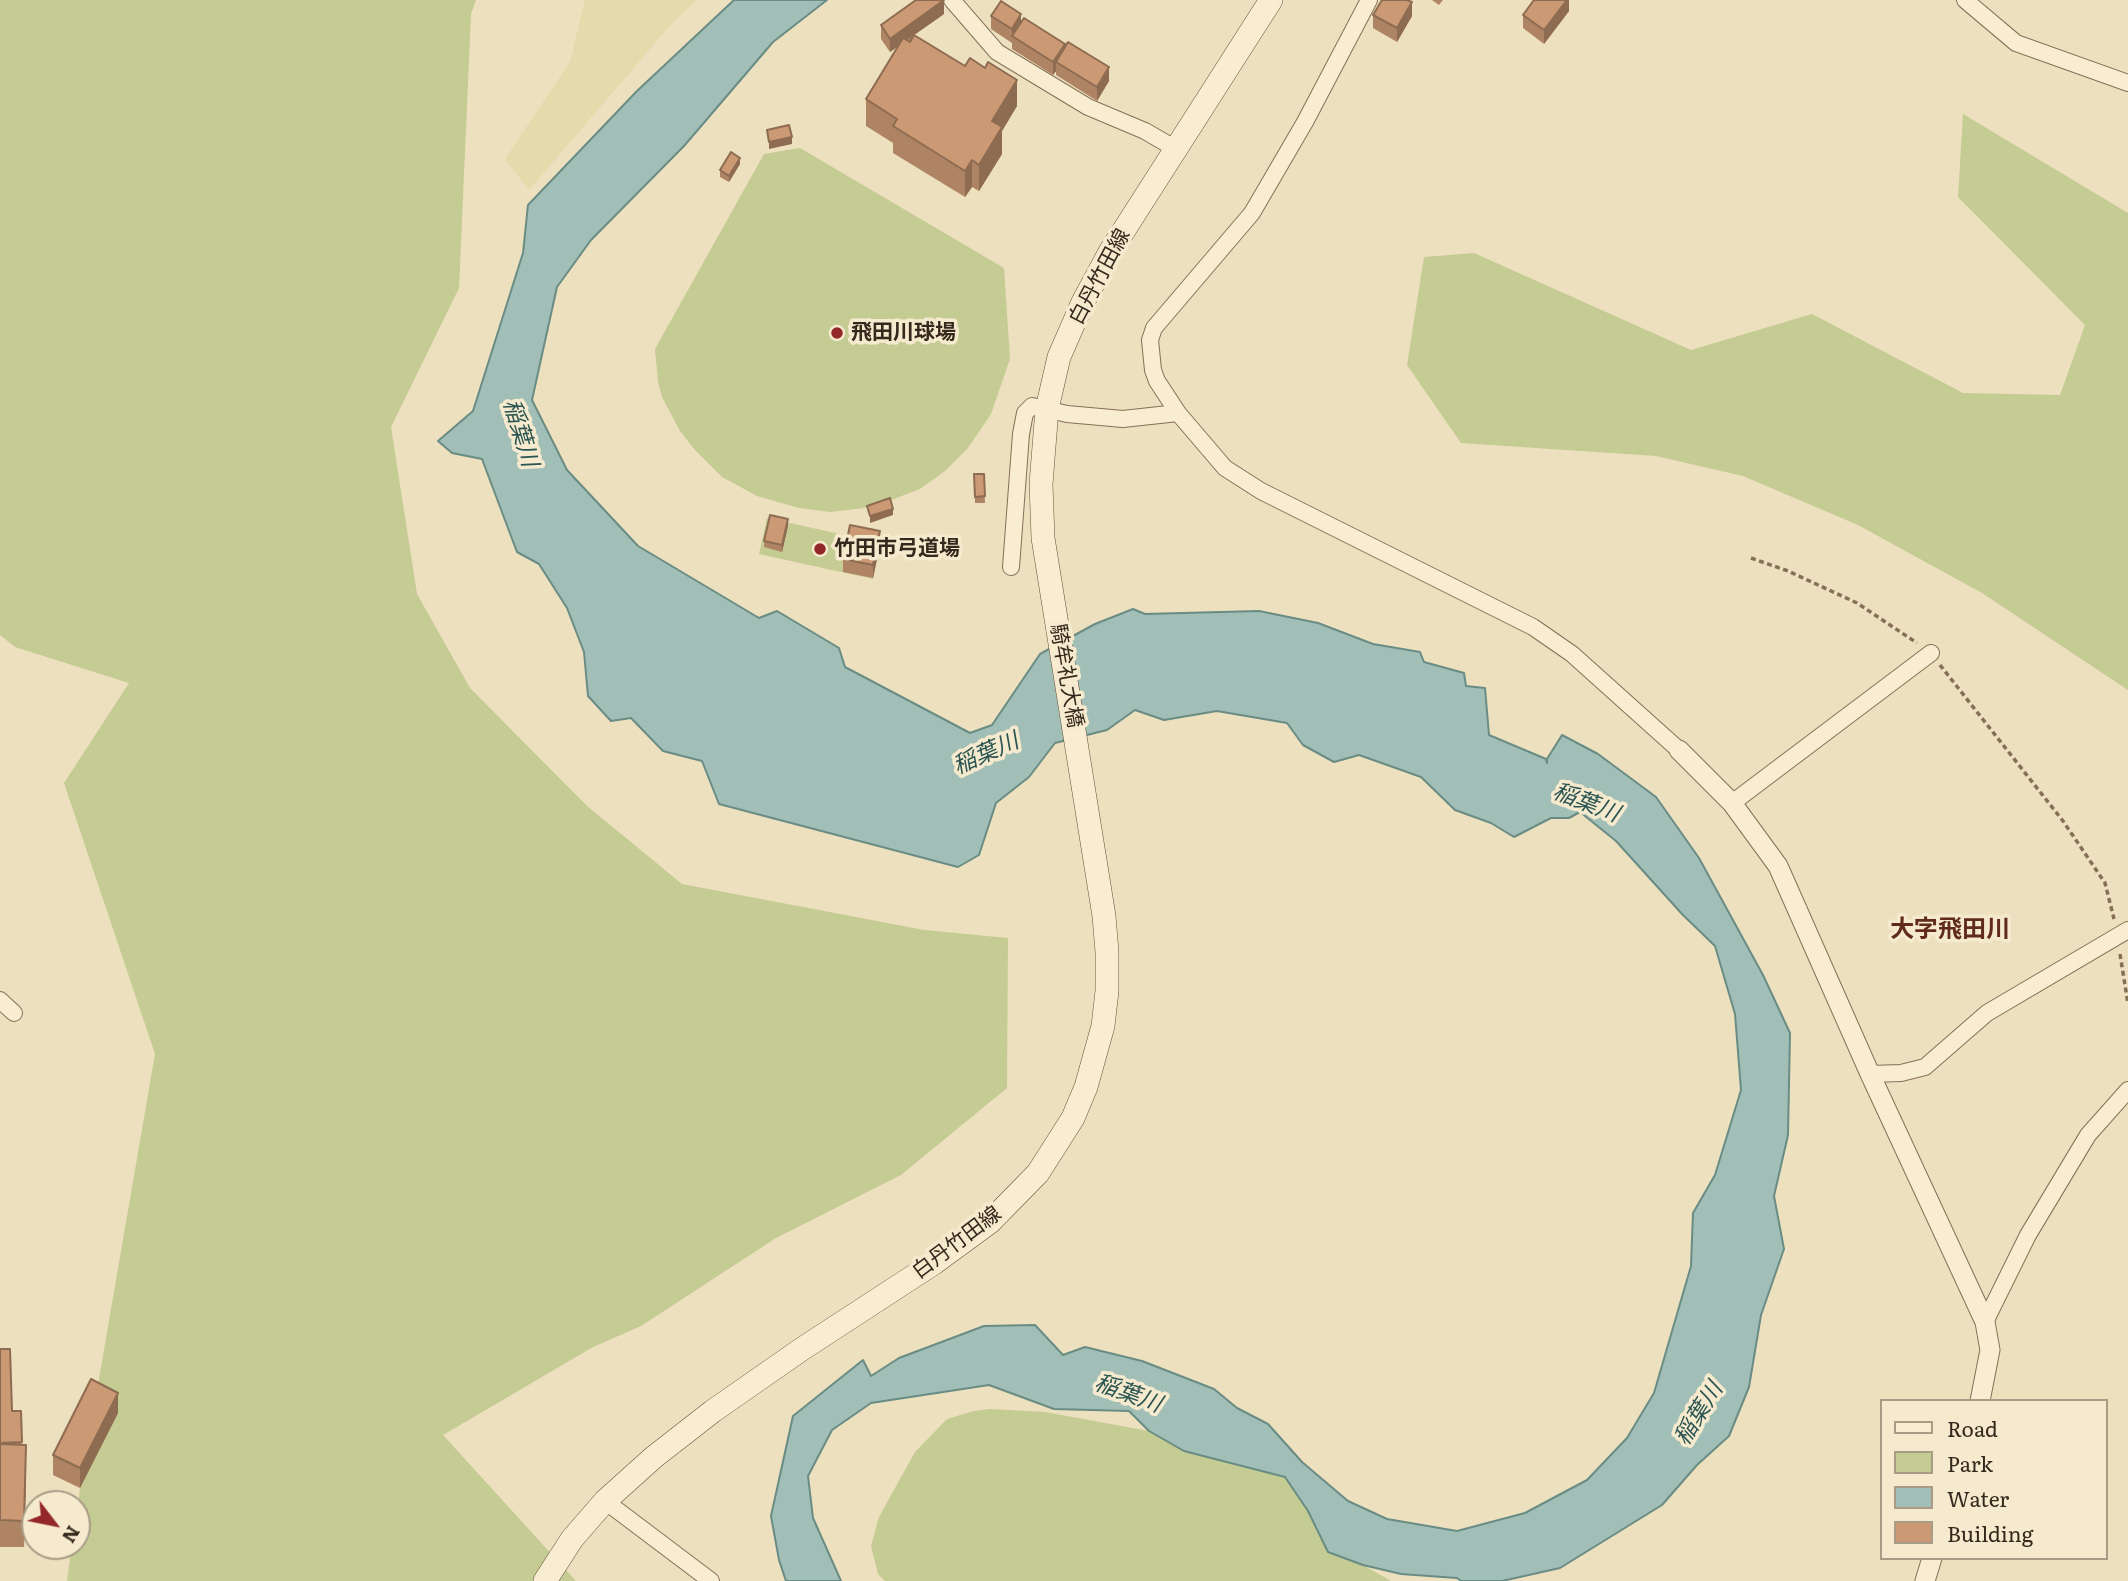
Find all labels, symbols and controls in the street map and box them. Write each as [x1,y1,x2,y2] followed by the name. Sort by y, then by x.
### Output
[1064,225,1136,329] street label: 白丹竹田線
[851,320,956,346] place label: 飛田川球場
[829,325,845,341] marker: 飛田川球場
[497,396,543,470] water label: 稲葉川
[834,536,960,562] place label: 竹田市弓道場
[812,541,828,557] marker: 竹田市弓道場
[1044,622,1088,730] street label: 騎牟礼大橋
[949,727,1023,781] water label: 稲葉川
[1549,778,1623,828] water label: 稲葉川
[1890,916,2010,944] district label: 大字飛田川
[907,1201,1007,1285] street label: 白丹竹田線
[1091,1369,1165,1419] water label: 稲葉川
[1669,1377,1729,1451] water label: 稲葉川
[1880,1399,2107,1560] legend
[1947,1412,1998,1443] text: Road
[1947,1447,1993,1478] text: Park
[1947,1482,2009,1513] text: Water
[21,1490,91,1560] north arrow
[1947,1517,2033,1548] text: Building
[56,1521,88,1549] text: N

